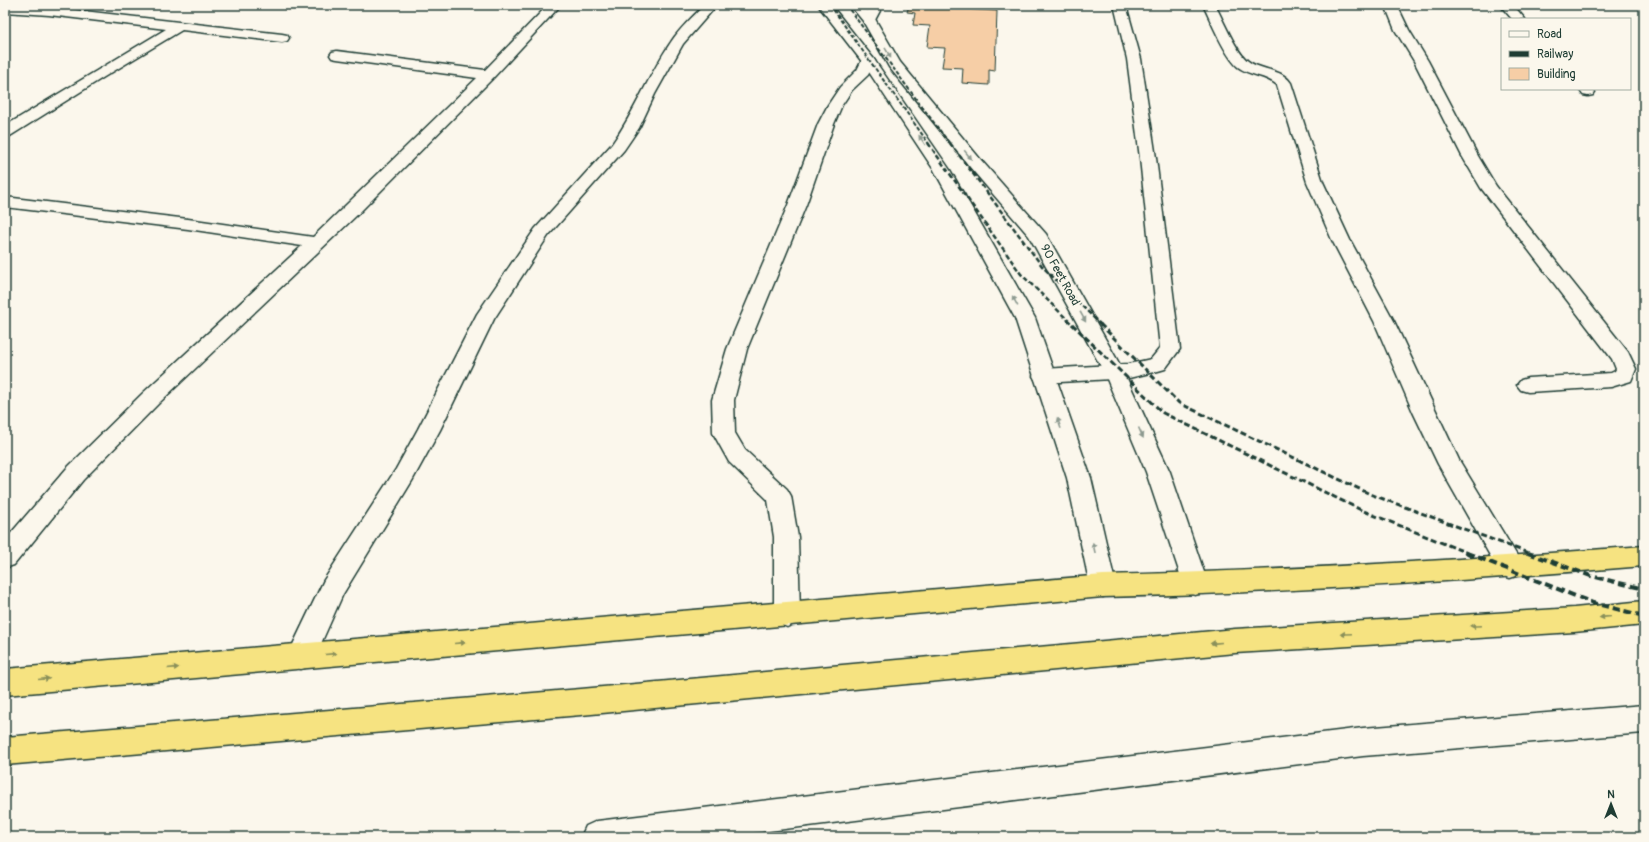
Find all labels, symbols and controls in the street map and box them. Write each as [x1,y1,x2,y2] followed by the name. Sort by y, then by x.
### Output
[1501,18,1631,90] legend
[1537,27,1562,42] text: Road
[885,47,891,59] one-way arrow
[1537,47,1573,62] text: Railway
[1537,67,1576,82] text: Building
[918,135,926,145] one-way arrow
[964,149,973,160] one-way arrow
[1037,242,1083,308] street label: 90 Feet Road
[1012,295,1019,307] one-way arrow
[1080,311,1087,323] one-way arrow
[1055,417,1061,429] one-way arrow
[1138,428,1144,439] one-way arrow
[1091,541,1097,554] one-way arrow
[1599,614,1611,621] one-way arrow
[1470,623,1482,630] one-way arrow
[1340,631,1352,638] one-way arrow
[454,639,466,646] one-way arrow
[1210,640,1222,646] one-way arrow
[325,651,337,657] one-way arrow
[167,664,179,671] one-way arrow
[38,675,50,682] one-way arrow
[1591,784,1631,824] north arrow
[1607,788,1615,801] text: N

